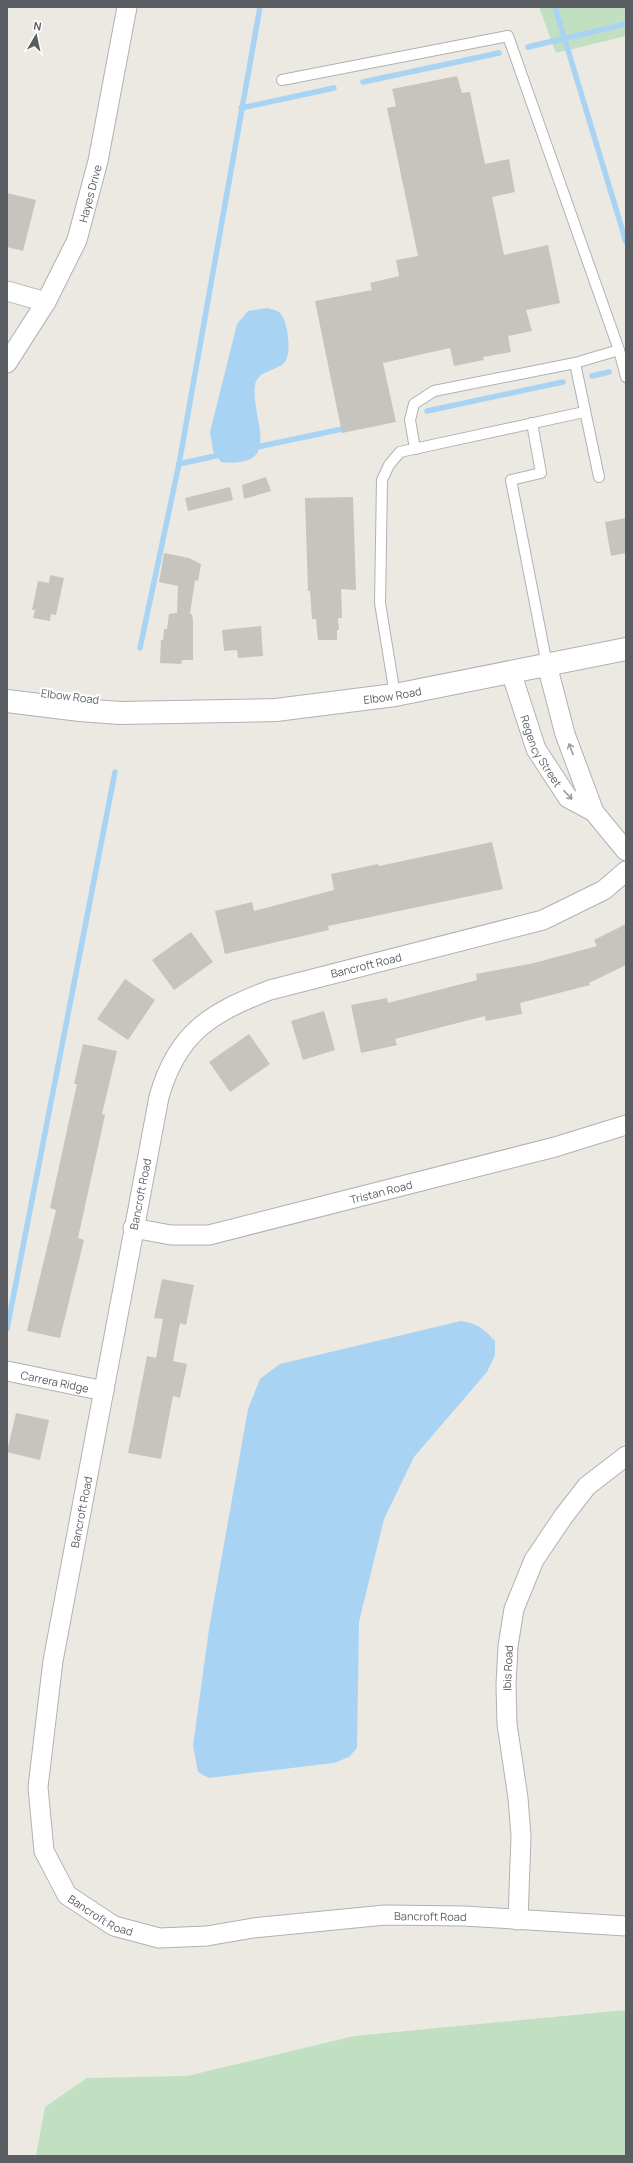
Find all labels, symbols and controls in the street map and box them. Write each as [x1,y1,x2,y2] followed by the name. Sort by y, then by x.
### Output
[16,16,56,56] north arrow
[33,18,43,34] text: N
[75,162,104,224] street label: Hayes Drive
[362,682,423,706] street label: Elbow Road
[40,685,100,707] street label: Elbow Road
[518,713,566,790] street label: Regency Street
[566,744,574,756] one-way arrow
[563,790,573,800] one-way arrow
[329,949,403,981] street label: Bancroft Road
[126,1157,154,1231] street label: Bancroft Road
[348,1176,414,1206] street label: Tristan Road
[20,1367,91,1395] street label: Carrera Ridge
[67,1475,95,1549] street label: Bancroft Road
[498,1645,516,1691] street label: Ibis Road
[66,1891,135,1938] street label: Bancroft Road
[394,1908,467,1924] street label: Bancroft Road

